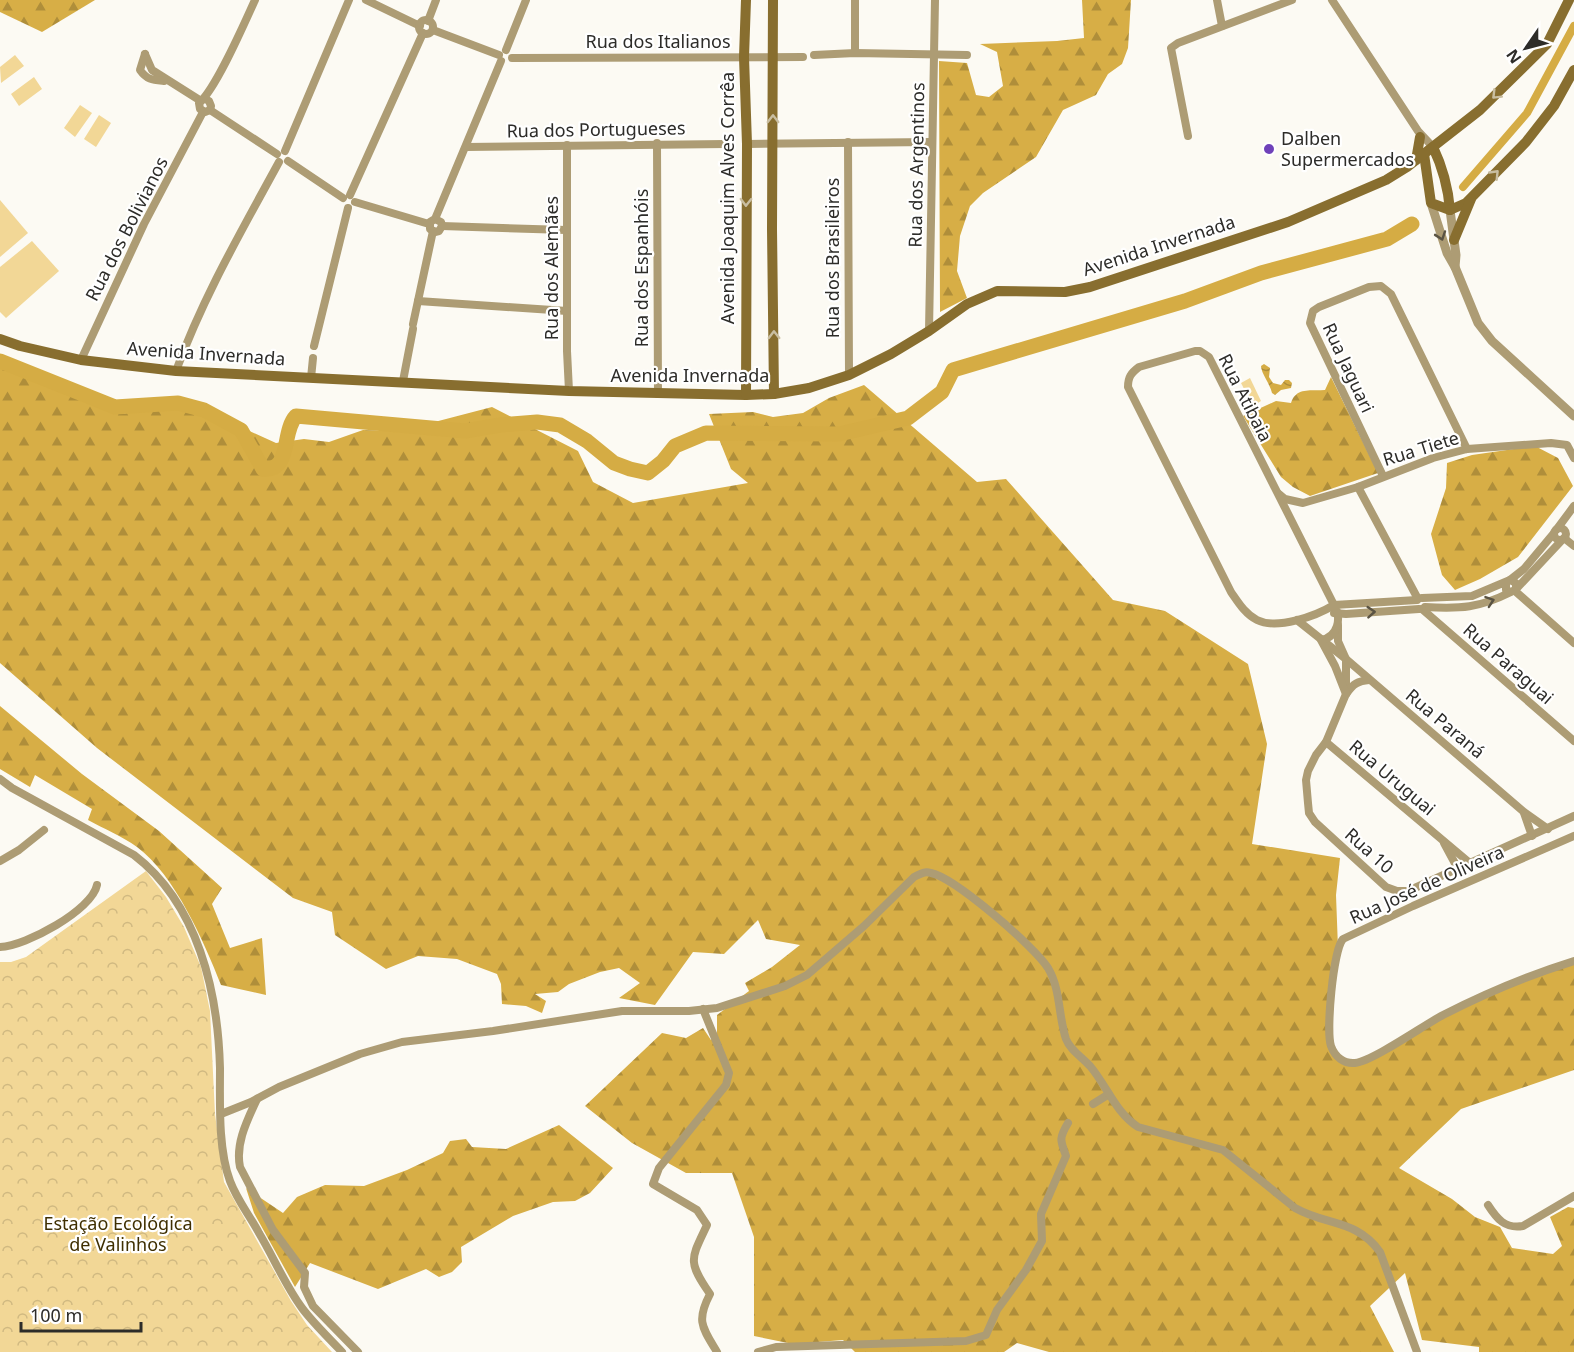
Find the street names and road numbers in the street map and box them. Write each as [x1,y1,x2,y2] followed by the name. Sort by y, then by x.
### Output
[585,29,731,53] street label: Rua dos Italianos
[715,72,739,324] street label: Avenida Joaquim Alves Corrêa
[903,82,929,248] street label: Rua dos Argentinos
[506,115,686,143] street label: Rua dos Portugueses
[79,152,173,305] street label: Rua dos Bolivianos
[820,178,844,338] street label: Rua dos Brasileiros
[629,189,653,347] street label: Rua dos Espanhóis
[539,196,563,340] street label: Rua dos Alemães
[1079,209,1238,281] street label: Avenida Invernada
[1318,319,1380,416] street label: Rua Jaguari
[126,335,286,371] street label: Avenida Invernada
[1213,349,1278,446] street label: Rua Atibaia
[611,363,769,387] street label: Avenida Invernada
[1380,425,1462,471] street label: Rua Tiete
[1458,617,1559,709] street label: Rua Paraguai
[1401,683,1490,763] street label: Rua Paraná
[1344,734,1441,820] street label: Rua Uruguai
[1340,822,1399,878] street label: Rua 10
[1346,839,1508,929] street label: Rua José de Oliveira

